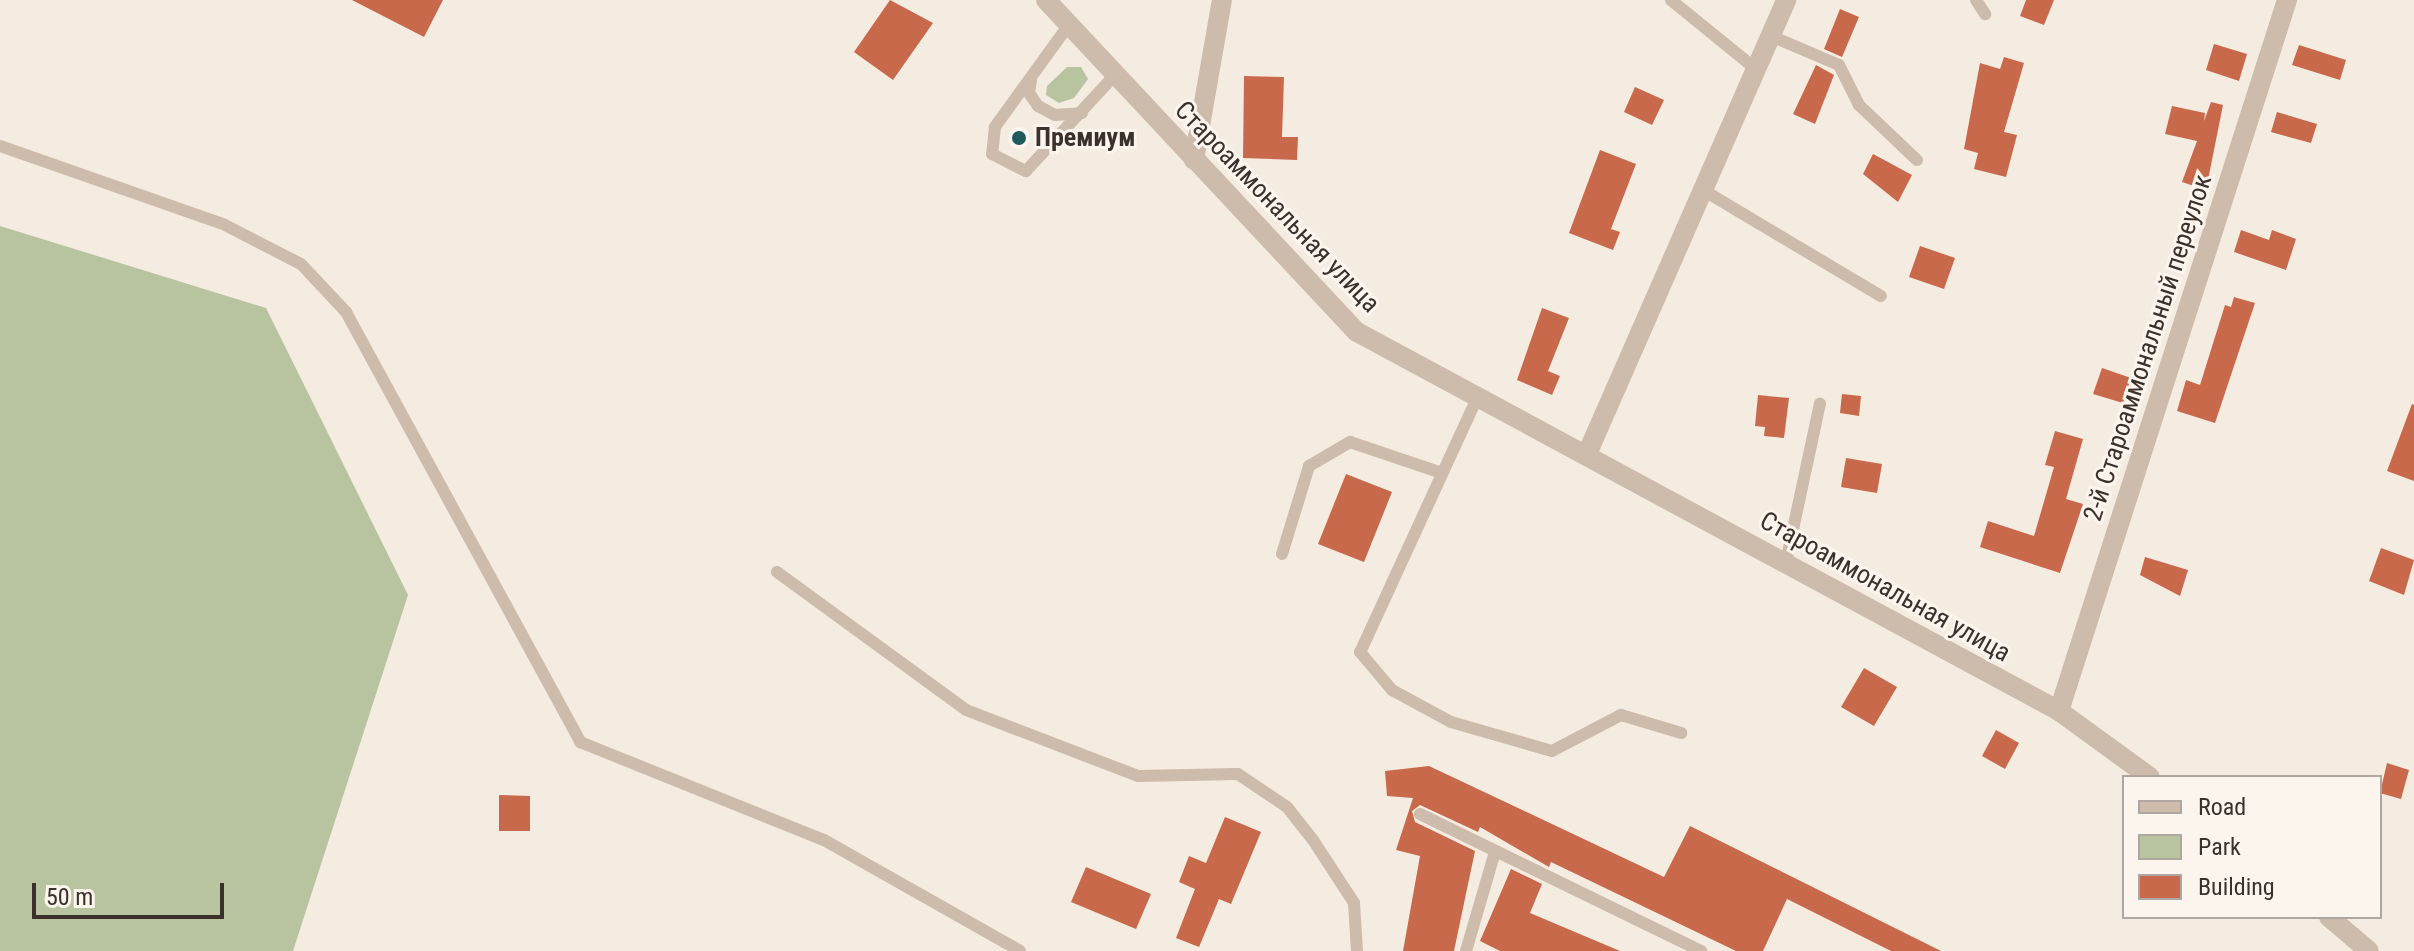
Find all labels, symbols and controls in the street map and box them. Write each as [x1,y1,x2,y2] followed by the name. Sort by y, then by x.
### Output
[1168,95,1386,319] street label: Староаммональная улица
[1035,122,1135,154] place label: Премиум
[1010,129,1028,147] marker: Премиум
[2077,171,2219,525] street label: 2-й Староаммональный переулок
[1754,505,2016,669] street label: Староаммональная улица
[2122,775,2382,919] legend
[2198,793,2246,821] text: Road
[2198,833,2241,861] text: Park
[36,867,228,917] scale bar
[2198,873,2275,901] text: Building
[46,883,93,911] text: 50 m

